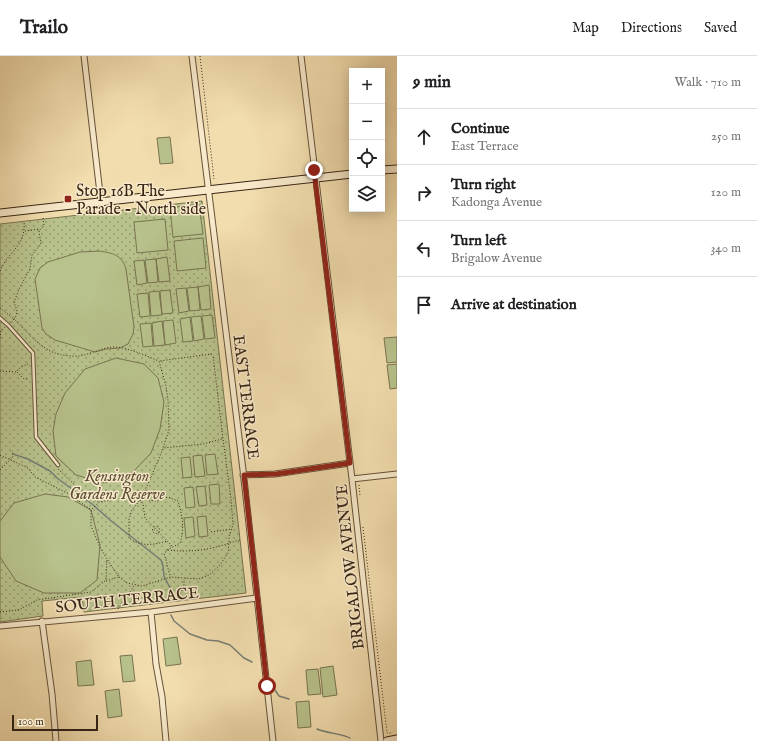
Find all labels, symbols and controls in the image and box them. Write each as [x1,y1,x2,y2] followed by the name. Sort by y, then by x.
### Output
[20,16,68,40] text: Trailo
[572,19,599,37] text: Map
[621,19,682,37] text: Directions
[704,19,737,37] text: Saved
[349,68,385,212] map controls
[349,68,385,104] button: +
[413,72,451,93] text: 9 min
[675,74,741,91] text: Walk · 710 m
[349,104,385,140] button: −
[451,119,509,138] text: Continue
[413,126,435,148] icon: ahead
[711,128,741,145] text: 250 m
[451,138,519,155] text: East Terrace
[349,140,385,176] button: locate
[305,161,323,179] route end
[451,175,516,194] text: Turn right
[349,176,385,212] button: layers
[76,182,206,220] place label: Stop 16B The Parade - North side
[413,182,435,204] icon: right
[711,184,741,201] text: 120 m
[63,194,73,204] marker: Stop 16B The Parade - North side
[451,194,542,211] text: Kadonga Avenue
[451,231,507,250] text: Turn left
[413,238,435,260] icon: left
[711,240,741,257] text: 340 m
[451,250,542,267] text: Brigalow Avenue
[413,294,435,316] icon: arrive
[451,295,577,314] text: Arrive at destination
[227,334,263,461] street label: EAST TERRACE
[69,467,166,505] park label: Kensington Gardens Reserve
[332,483,370,650] street label: BRIGALOW AVENUE
[55,584,200,618] street label: SOUTH TERRACE
[258,677,276,695] route start
[12,713,98,732] scale bar
[18,715,44,729] text: 100 m

